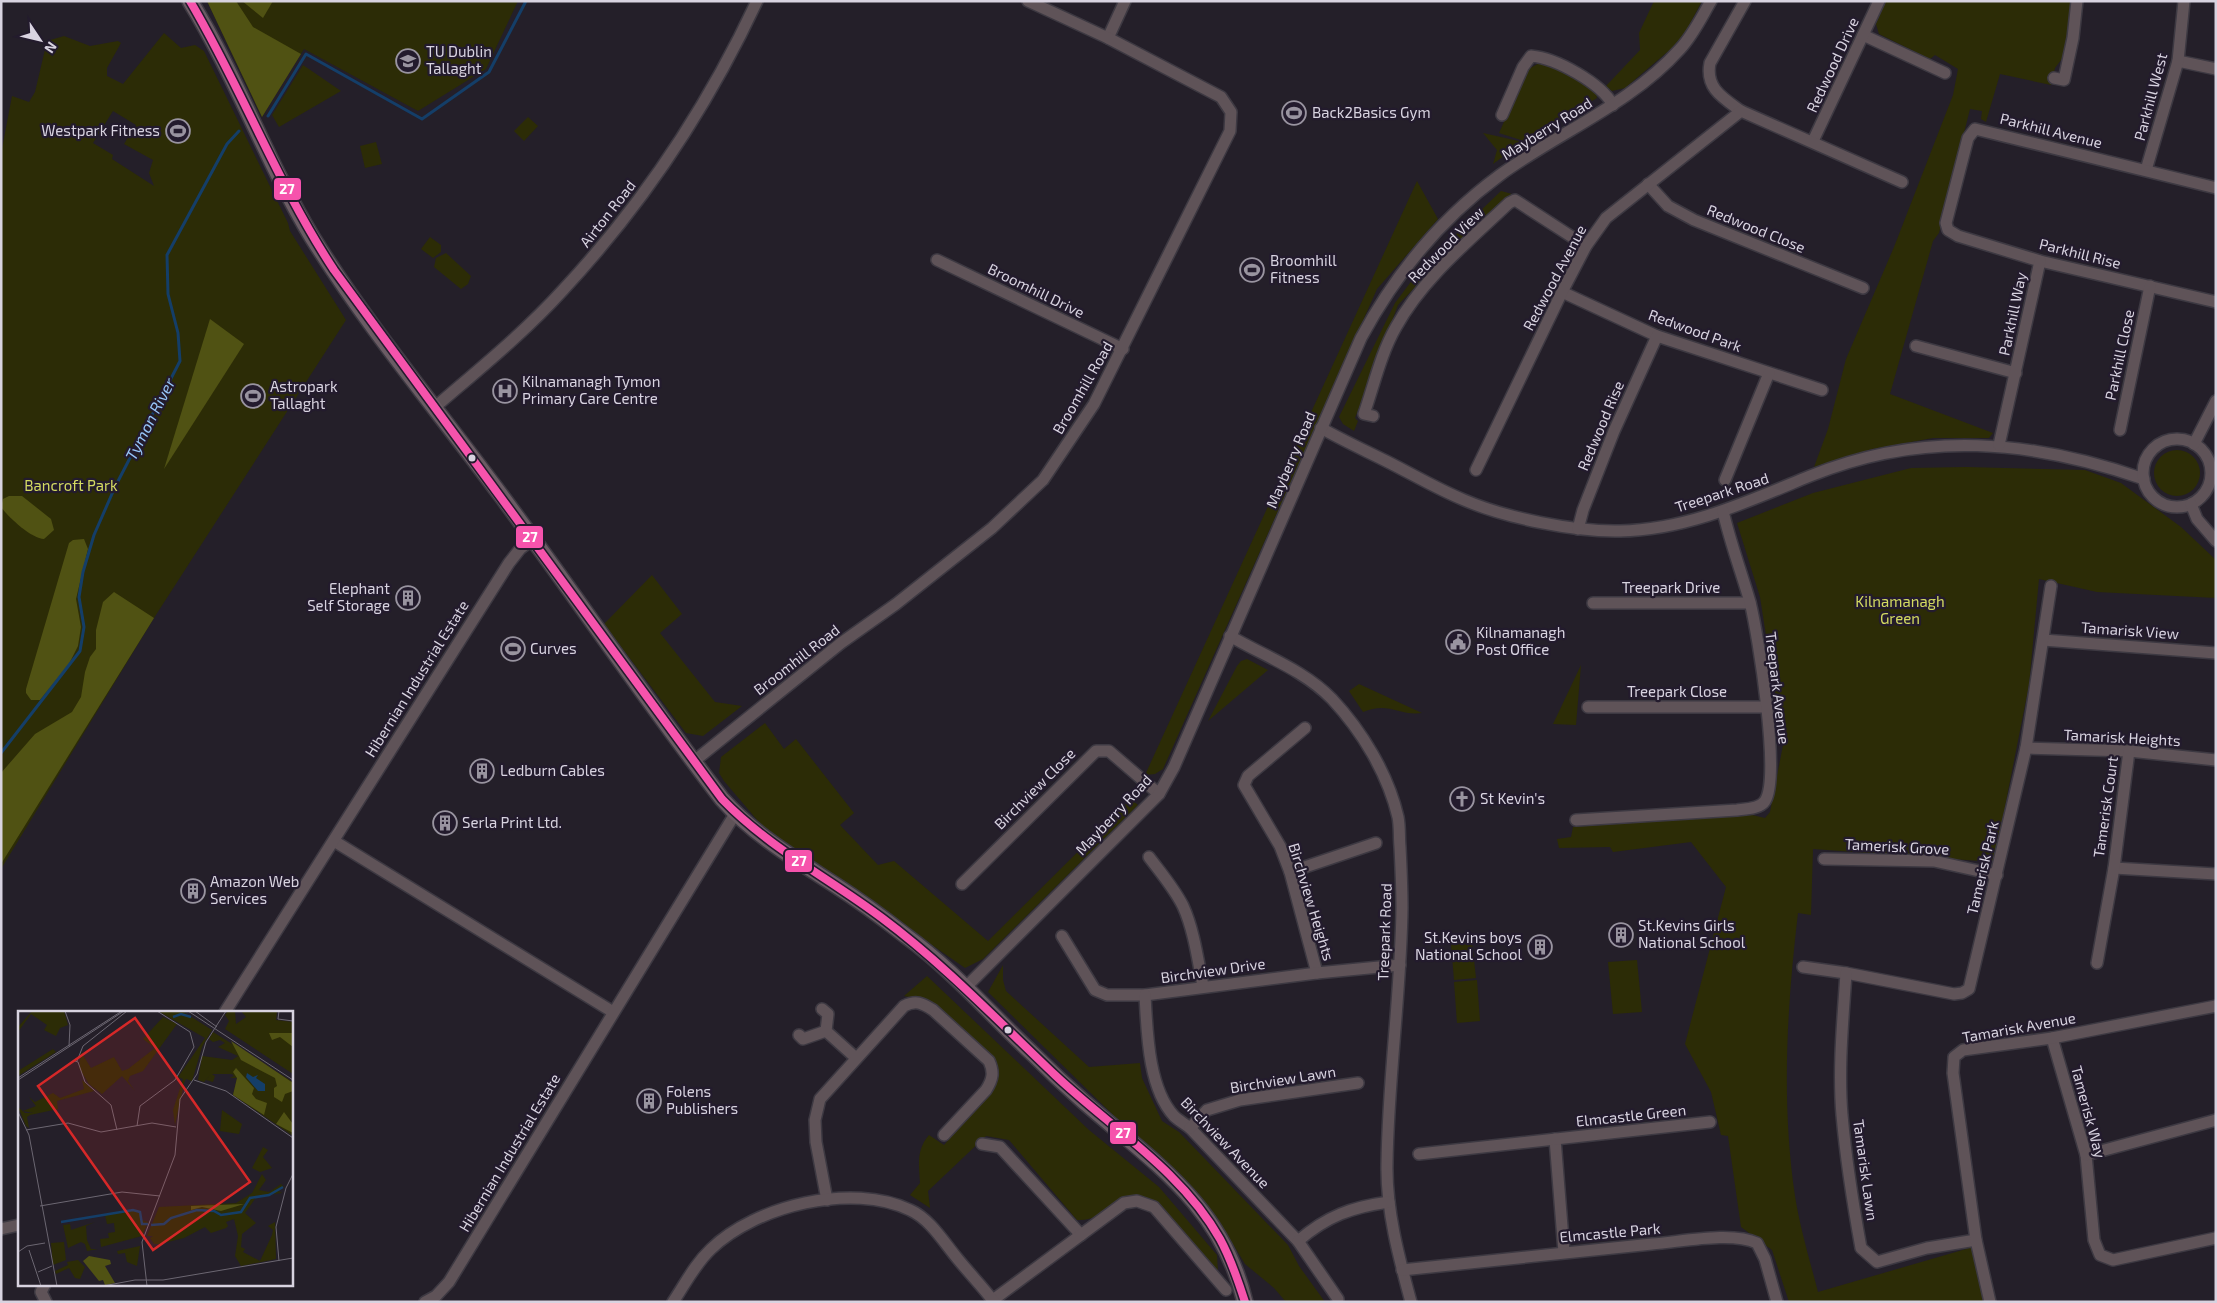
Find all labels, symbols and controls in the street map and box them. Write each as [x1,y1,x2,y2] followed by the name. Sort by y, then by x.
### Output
[1802,14,1862,115] street label: Redwood Drive
[15,15,65,65] north arrow
[41,39,61,57] text: N
[426,42,492,77] place label: TU Dublin Tallaght
[395,48,421,74] school or university icon: TU Dublin Tallaght
[2130,51,2170,143] street label: Parkhill West
[1498,93,1595,163] street label: Mayberry Road
[1281,100,1307,126] sports icon: Back2Basics Gym
[1312,103,1431,121] place label: Back2Basics Gym
[1998,109,2104,151] street label: Parkhill Avenue
[165,118,191,144] sports icon: Westpark Fitness
[41,121,160,139] place label: Westpark Fitness
[576,176,639,250] street label: Airton Road
[273,177,302,201] line badge: 27
[279,180,295,197] text: 27
[1705,200,1808,256] street label: Redwood Close
[1404,203,1487,286] street label: Redwood View
[1519,222,1590,333] street label: Redwood Avenue
[2037,234,2123,272] street label: Parkhill Rise
[1270,251,1337,286] place label: Broomhill Fitness
[1239,257,1265,283] sports icon: Broomhill Fitness
[985,259,1088,321] street label: Broomhill Drive
[1994,270,2030,357] street label: Parkhill Way
[1646,305,1745,355] street label: Redwood Park
[2101,308,2137,402] street label: Parkhill Close
[1048,338,1116,437] street label: Broomhill Road
[522,372,660,407] place label: Kilnamanagh Tymon Primary Care Centre
[121,374,180,464] water label: Tymon River
[270,377,338,412] place label: Astropark Tallaght
[492,378,518,404] hospital icon: Kilnamanagh Tymon Primary Care Centre
[1573,378,1627,473] street label: Redwood Rise
[240,383,266,409] sports icon: Astropark Tallaght
[1262,408,1319,511] street label: Mayberry Road
[467,453,477,463] unlabelled marker
[1673,468,1771,516] street label: Treepark Road
[24,476,118,494] park label: Bancroft Park
[515,525,544,549] line badge: 27
[522,528,538,545] text: 27
[1622,578,1720,596] street label: Treepark Drive
[307,579,390,614] place label: Elephant Self Storage
[395,585,421,611] building icon: Elephant Self Storage
[1855,592,1945,627] park label: Kilnamanagh Green
[360,597,472,760] street label: Hibernian Industrial Estate
[2081,618,2180,642] street label: Tamarisk View
[750,620,843,698] street label: Broomhill Road
[1476,623,1565,658] place label: Kilnamanagh Post Office
[1445,629,1471,655] public building icon: Kilnamanagh Post Office
[1762,631,1794,745] street label: Treepark Avenue
[500,636,526,662] sports icon: Curves
[530,639,577,657] place label: Curves
[1627,682,1727,700] street label: Treepark Close
[2063,725,2181,749] street label: Tamarisk Heights
[990,744,1079,833] street label: Birchview Close
[2089,755,2121,859] street label: Tamerisk Court
[469,758,495,784] building icon: Ledburn Cables
[500,761,605,779] place label: Ledburn Cables
[1071,770,1155,858] street label: Mayberry Road
[1449,786,1475,812] church icon: St Kevin's
[1480,789,1545,807] place label: St Kevin's
[432,810,458,836] building icon: Serla Print Ltd.
[462,813,562,831] place label: Serla Print Ltd.
[1963,819,2002,916] street label: Tamerisk Park
[1844,834,1950,858] street label: Tamerisk Grove
[1285,841,1338,963] street label: Birchview Heights
[784,849,813,873] line badge: 27
[791,852,807,869] text: 27
[210,872,299,907] place label: Amazon Web Services
[180,878,206,904] building icon: Amazon Web Services
[1373,883,1395,981] street label: Treepark Road
[1638,916,1746,951] place label: St.Kevins Girls National School
[1608,922,1634,948] building icon: St.Kevins Girls National School
[1415,928,1523,963] place label: St.Kevins boys National School
[1527,934,1553,960] building icon: St.Kevins boys National School
[1159,954,1266,986] street label: Birchview Drive
[1961,1008,2077,1046] street label: Tamarisk Avenue
[18,1011,292,1286] inset map
[1003,1025,1013,1035] unlabelled marker
[1229,1062,1337,1096] street label: Birchview Lawn
[2068,1064,2110,1160] street label: Tamerisk Way
[455,1070,564,1235] street label: Hibernian Industrial Estate
[666,1082,738,1117] place label: Folens Publishers
[636,1088,662,1114] building icon: Folens Publishers
[1178,1093,1274,1192] street label: Birchview Avenue
[1575,1100,1687,1130] street label: Elmcastle Green
[1850,1118,1882,1222] street label: Tamarisk Lawn
[1109,1121,1137,1145] line badge: 27
[1115,1124,1131,1141] text: 27
[1559,1219,1662,1245] street label: Elmcastle Park

